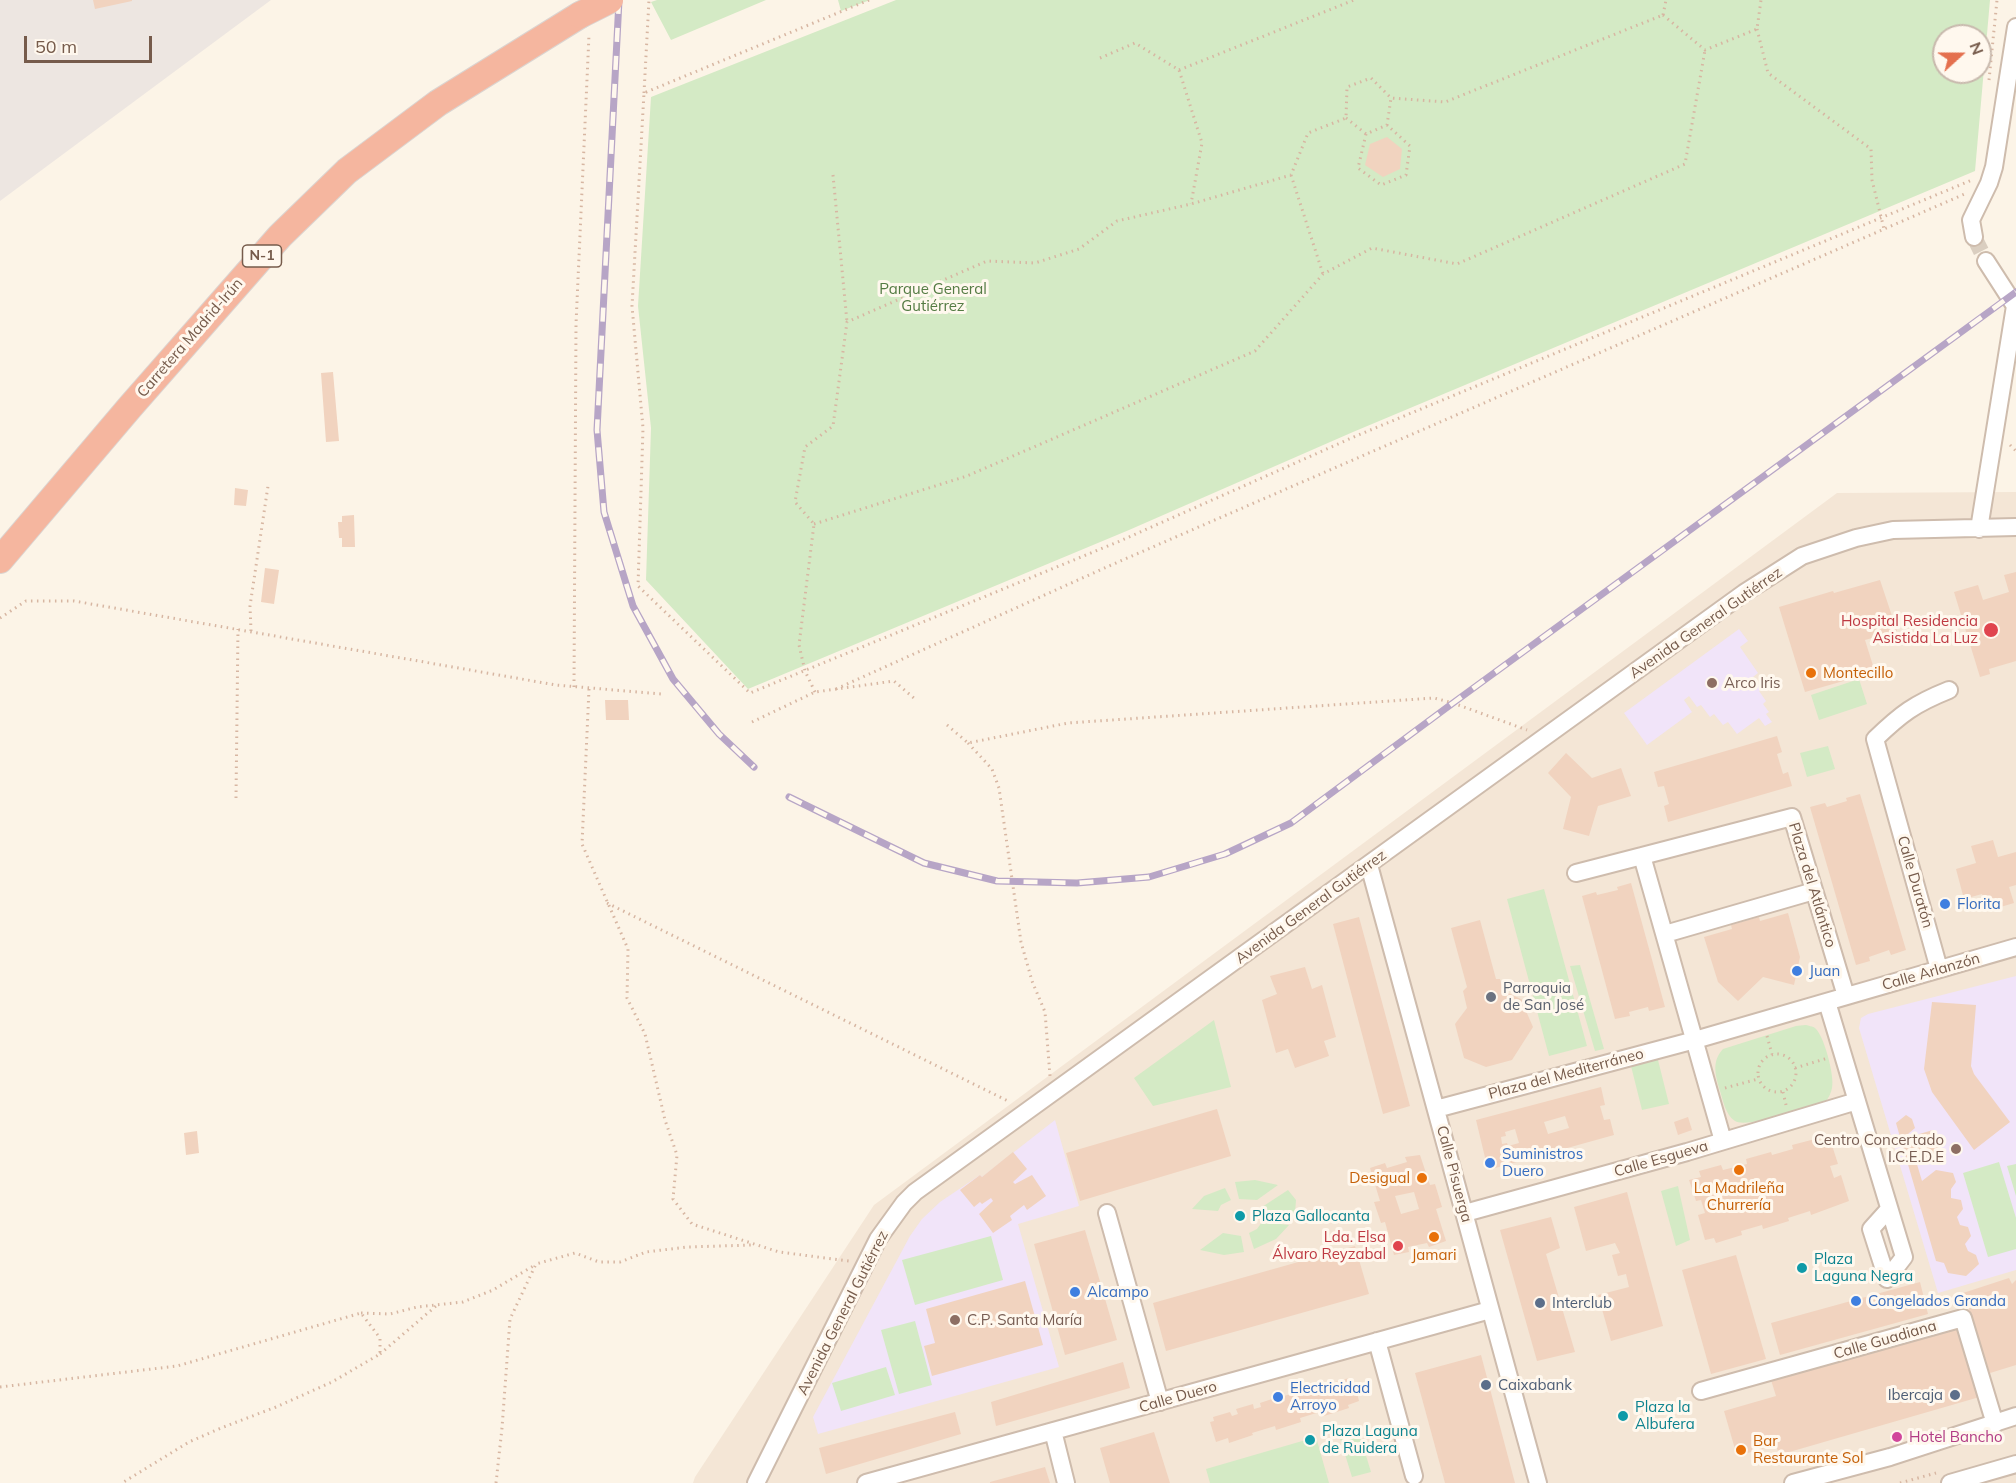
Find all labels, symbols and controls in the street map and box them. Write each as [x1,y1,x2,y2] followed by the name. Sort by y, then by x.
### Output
[27,24,154,62] scale bar
[1932,24,1992,84] north arrow
[35,35,77,58] text: 50 m
[1965,39,1988,57] text: N
[242,245,282,267] road number: N-1
[133,275,247,401] street label: Carretera Madrid-Irún
[879,280,987,315] park label: Parque General Gutiérrez
[1626,563,1786,683] street label: Avenida General Gutiérrez
[1841,612,1978,647] place label: Hospital Residencia Asistida La Luz
[1982,621,2000,639] marker: Hospital Residencia Asistida La Luz
[1823,664,1893,682] place label: Montecillo
[1804,666,1818,680] marker: Montecillo
[1724,674,1780,692] place label: Arco Iris
[1705,676,1719,690] marker: Arco Iris
[1784,820,1840,950] street label: Plaza del Atlántico
[1893,834,1937,930] street label: Calle Duratón
[1232,846,1390,968] street label: Avenida General Gutiérrez
[1957,895,2001,913] place label: Florita
[1938,897,1952,911] marker: Florita
[1880,949,1982,995] street label: Calle Arlanzón
[1809,962,1840,980] place label: Juan
[1790,964,1804,978] marker: Juan
[1503,979,1584,1014] place label: Parroquia de San José
[1484,990,1498,1004] marker: Parroquia de San José
[1486,1045,1646,1103] street label: Plaza del Mediterráneo
[1432,1124,1476,1224] street label: Calle Pisuerga
[1814,1131,1944,1166] place label: Centro Concertado I.C.E.D.E
[1612,1137,1710,1181] street label: Calle Esgueva
[1949,1142,1963,1156] marker: Centro Concertado I.C.E.D.E
[1502,1145,1583,1180] place label: Suministros Duero
[1483,1156,1497,1170] marker: Suministros Duero
[1732,1163,1746,1177] marker: La Madrileña Churrería
[1349,1169,1410,1187] place label: Desigual
[1415,1171,1429,1185] marker: Desigual
[1694,1179,1784,1214] place label: La Madrileña Churrería
[1252,1207,1370,1225] place label: Plaza Gallocanta
[1233,1209,1247,1223] marker: Plaza Gallocanta
[794,1228,892,1398] street label: Avenida General Gutiérrez
[1272,1228,1386,1263] place label: Lda. Elsa Álvaro Reyzabal
[1427,1230,1441,1244] marker: Jamari
[1391,1239,1405,1253] marker: Lda. Elsa Álvaro Reyzabal
[1411,1246,1457,1264] place label: Jamari
[1814,1250,1913,1285] place label: Plaza Laguna Negra
[1795,1261,1809,1275] marker: Plaza Laguna Negra
[1087,1283,1149,1301] place label: Alcampo
[1068,1285,1082,1299] marker: Alcampo
[1868,1292,2006,1310] place label: Congelados Granda
[1552,1294,1612,1312] place label: Interclub
[1849,1294,1863,1308] marker: Congelados Granda
[1533,1296,1547,1310] marker: Interclub
[967,1311,1082,1329] place label: C.P. Santa María
[948,1313,962,1327] marker: C.P. Santa María
[1831,1317,1939,1363] street label: Calle Guadiana
[1498,1376,1572,1394] place label: Caixabank
[1137,1377,1219,1417] street label: Calle Duero
[1479,1378,1493,1392] marker: Caixabank
[1290,1379,1370,1414] place label: Electricidad Arroyo
[1888,1386,1943,1404] place label: Ibercaja
[1948,1388,1962,1402] marker: Ibercaja
[1271,1390,1285,1404] marker: Electricidad Arroyo
[1635,1398,1695,1433] place label: Plaza la Albufera
[1616,1409,1630,1423] marker: Plaza la Albufera
[1322,1422,1418,1457] place label: Plaza Laguna de Ruidera
[1909,1428,2003,1446] place label: Hotel Bancho
[1890,1430,1904,1444] marker: Hotel Bancho
[1753,1432,1864,1467] place label: Bar Restaurante Sol
[1303,1433,1317,1447] marker: Plaza Laguna de Ruidera
[1734,1443,1748,1457] marker: Bar Restaurante Sol

